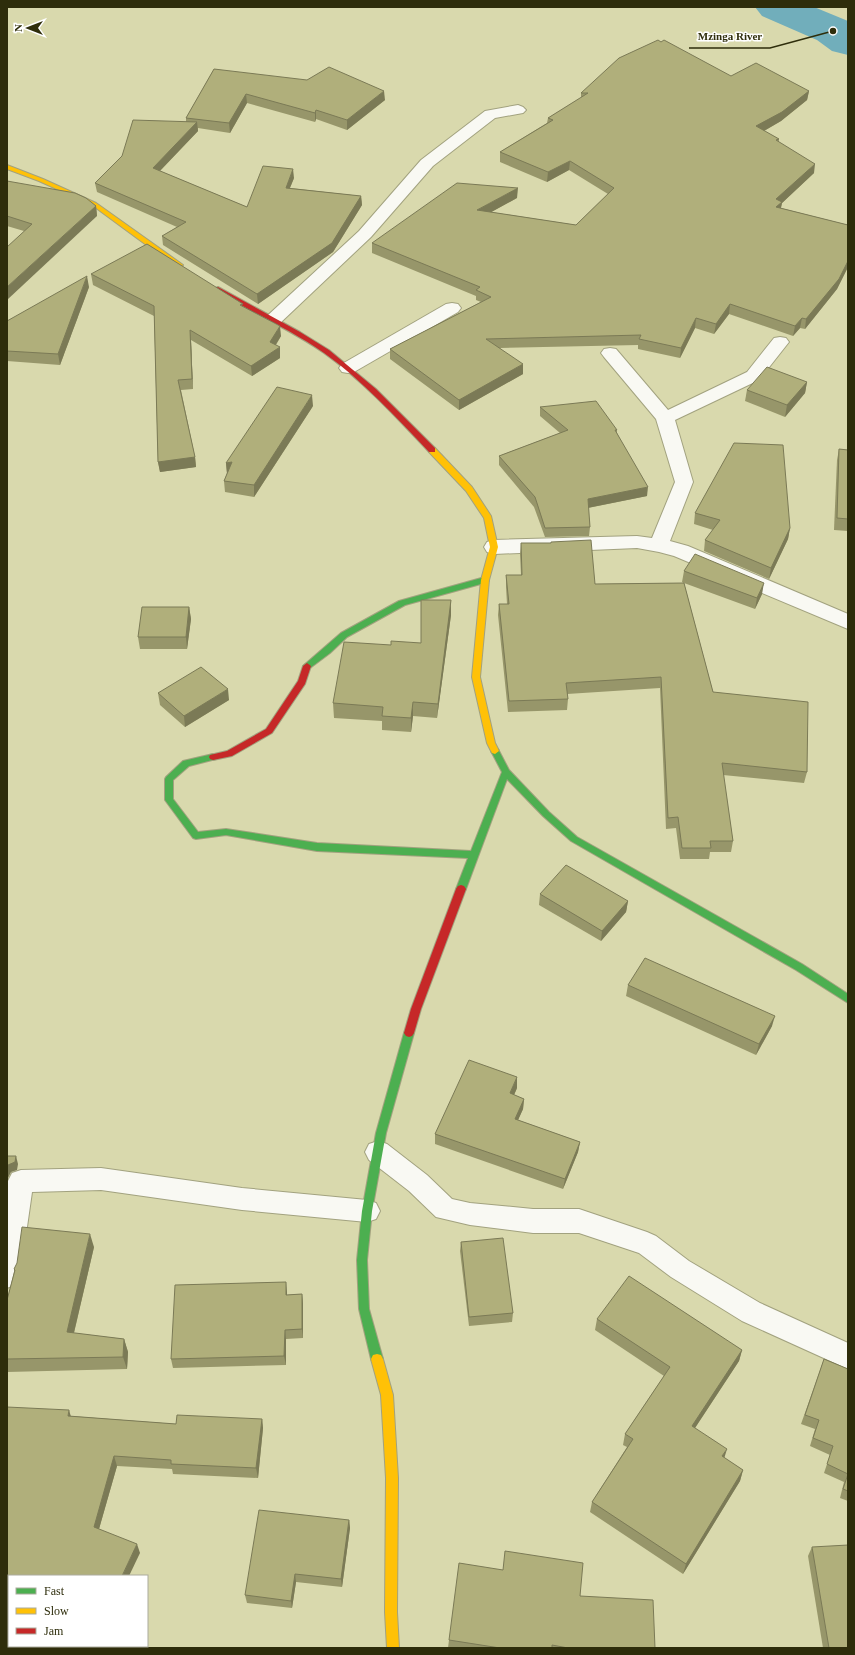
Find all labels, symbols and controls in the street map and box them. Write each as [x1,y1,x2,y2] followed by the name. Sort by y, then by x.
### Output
[8,8,48,48] north arrow
[12,24,24,32] text: N
[689,25,770,48] callout: Mzinga River
[698,30,762,42] text: Mzinga River
[8,1575,148,1647] legend
[44,1584,65,1598] text: Fast
[44,1604,69,1618] text: Slow
[44,1624,64,1638] text: Jam

